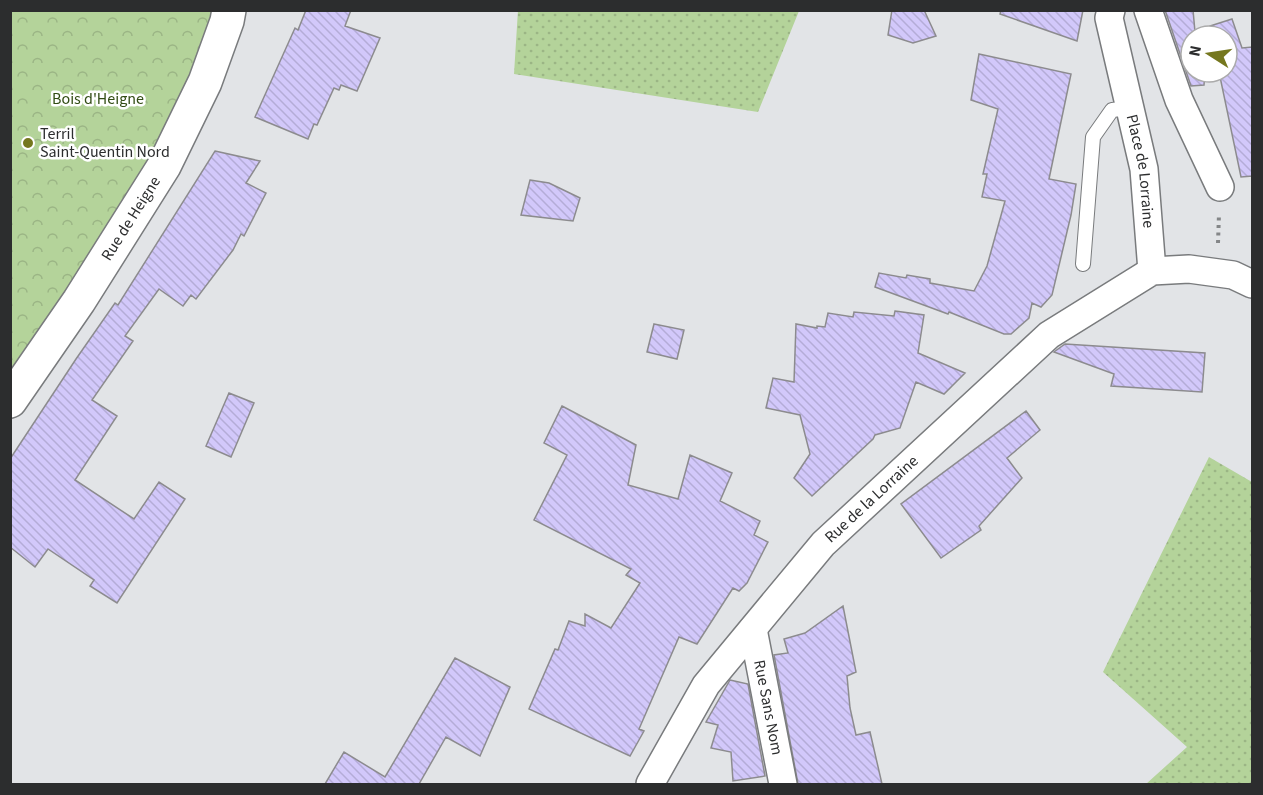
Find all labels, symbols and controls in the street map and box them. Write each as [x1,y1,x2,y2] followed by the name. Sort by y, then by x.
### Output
[1179,24,1239,84] north arrow
[1183,44,1207,59] text: N
[52,88,144,110] park label: Bois d'Heigne
[1121,112,1160,229] street label: Place de Lorraine
[40,123,170,163] place label: Terril Saint-Quentin Nord
[21,136,35,150] marker: Terril Saint-Quentin Nord
[96,172,166,265] street label: Rue de Heigne
[820,450,923,548] street label: Rue de la Lorraine
[748,658,788,757] street label: Rue Sans Nom

